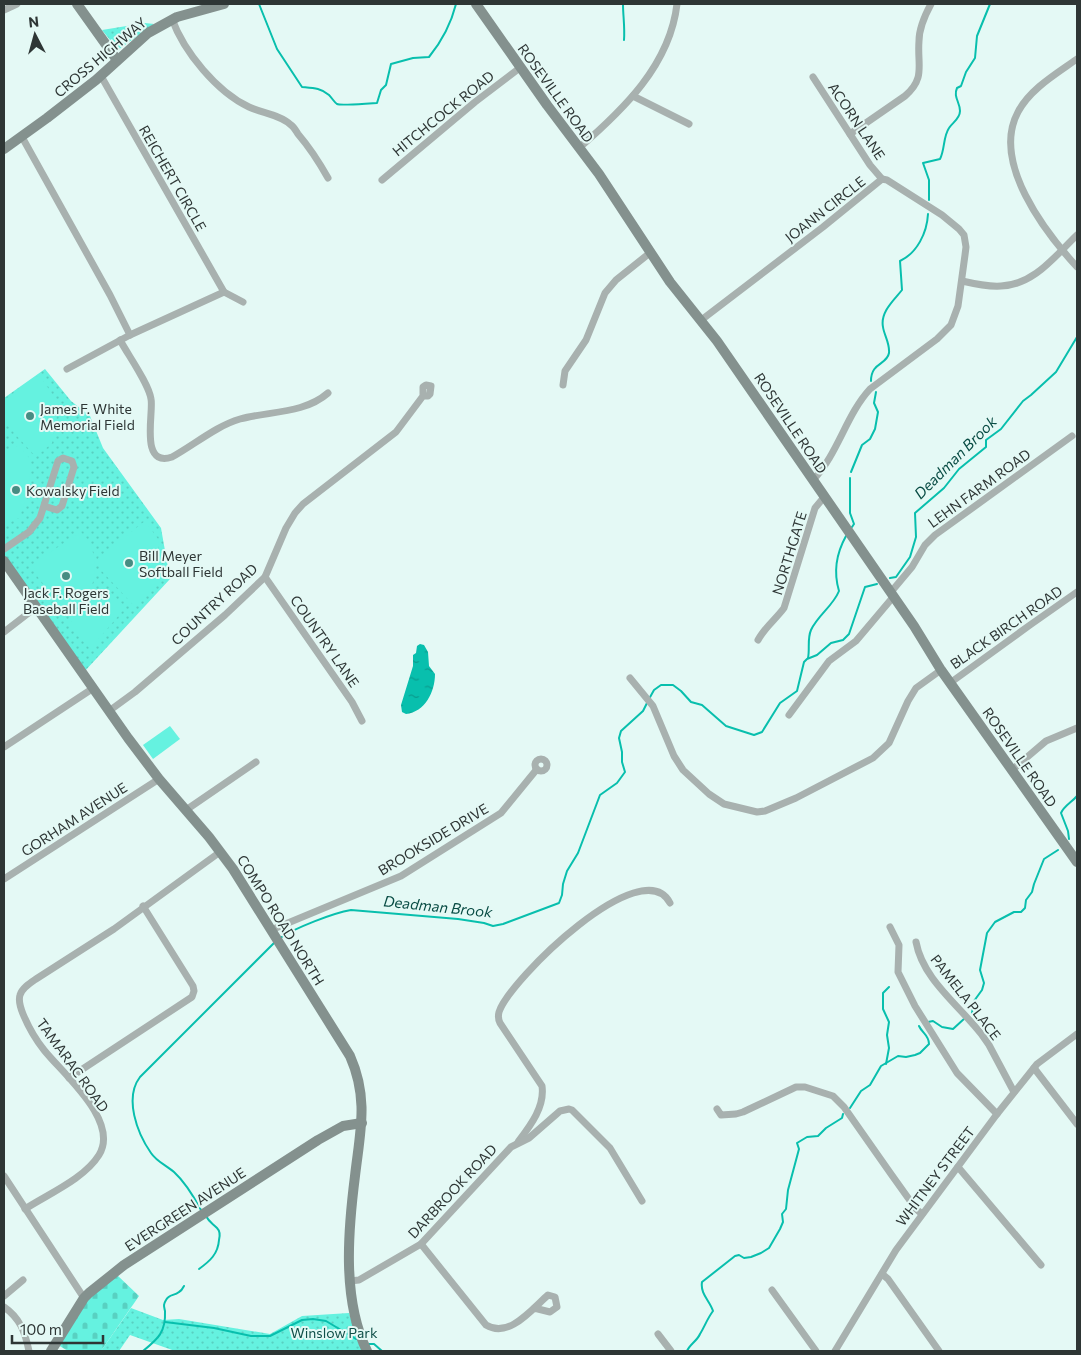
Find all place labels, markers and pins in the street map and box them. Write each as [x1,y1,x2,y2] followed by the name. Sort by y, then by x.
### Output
[40,400,135,433] place label: James F. White Memorial Field
[24,410,36,422] marker: James F. White Memorial Field
[26,482,120,499] place label: Kowalsky Field
[10,484,22,496] marker: Kowalsky Field
[139,547,223,580] place label: Bill Meyer Softball Field
[123,557,135,569] marker: Bill Meyer Softball Field
[60,570,72,582] marker: Jack F. Rogers Baseball Field
[23,584,109,617] place label: Jack F. Rogers Baseball Field

